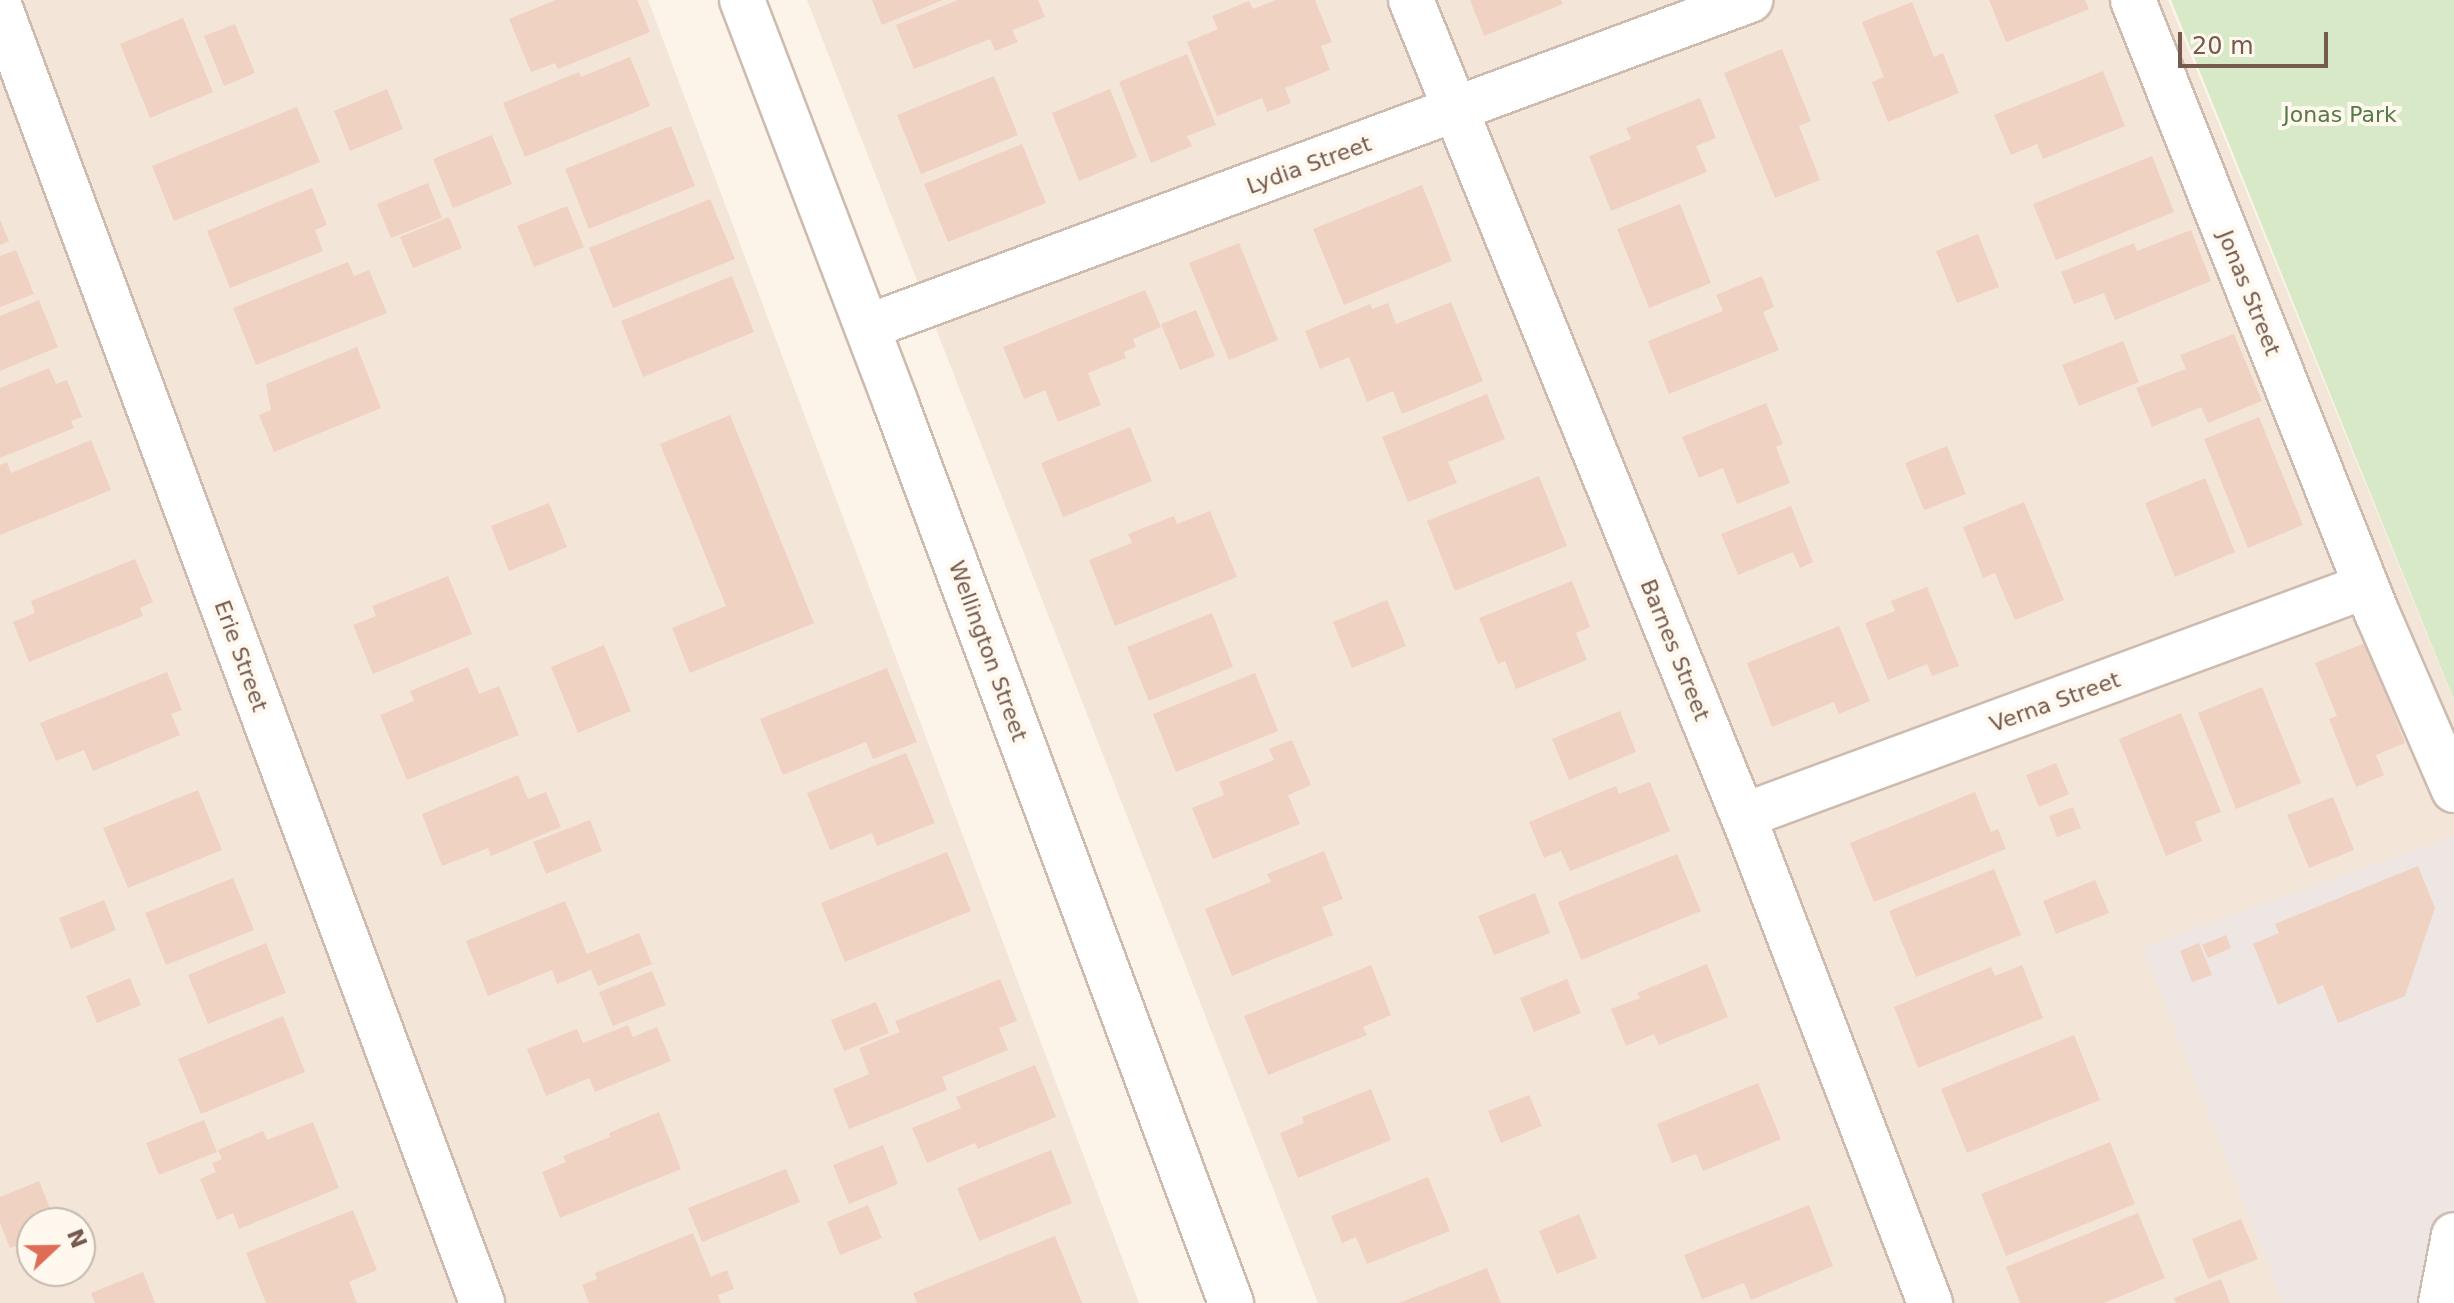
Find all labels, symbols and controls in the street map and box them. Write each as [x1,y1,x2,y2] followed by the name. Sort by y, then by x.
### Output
[2182,16,2332,66] scale bar
[2192,32,2254,60] text: 20 m
[2283,102,2397,128] park label: Jonas Park
[1243,130,1375,200] street label: Lydia Street
[2212,227,2286,359] street label: Jonas Street
[943,557,1033,745] street label: Wellington Street
[1635,576,1715,724] street label: Barnes Street
[209,597,273,715] street label: Erie Street
[1986,666,2124,738] street label: Verna Street
[16,1207,96,1287] north arrow
[62,1225,92,1252] text: N

